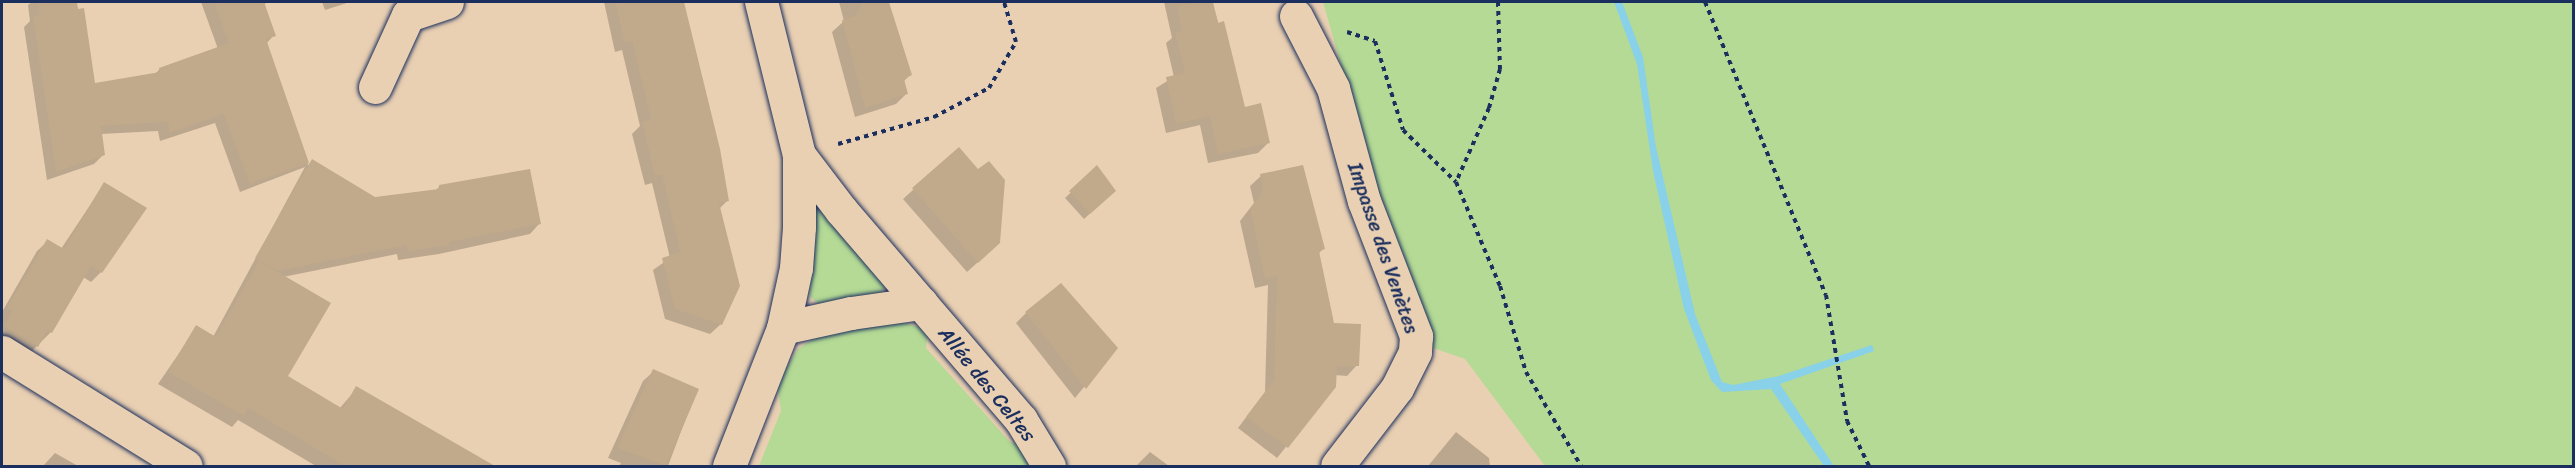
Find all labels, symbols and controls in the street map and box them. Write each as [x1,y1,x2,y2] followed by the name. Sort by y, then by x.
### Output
[1342,159,1424,337] street label: Impasse des Venètes
[933,322,1041,446] street label: Allée des Celtes

